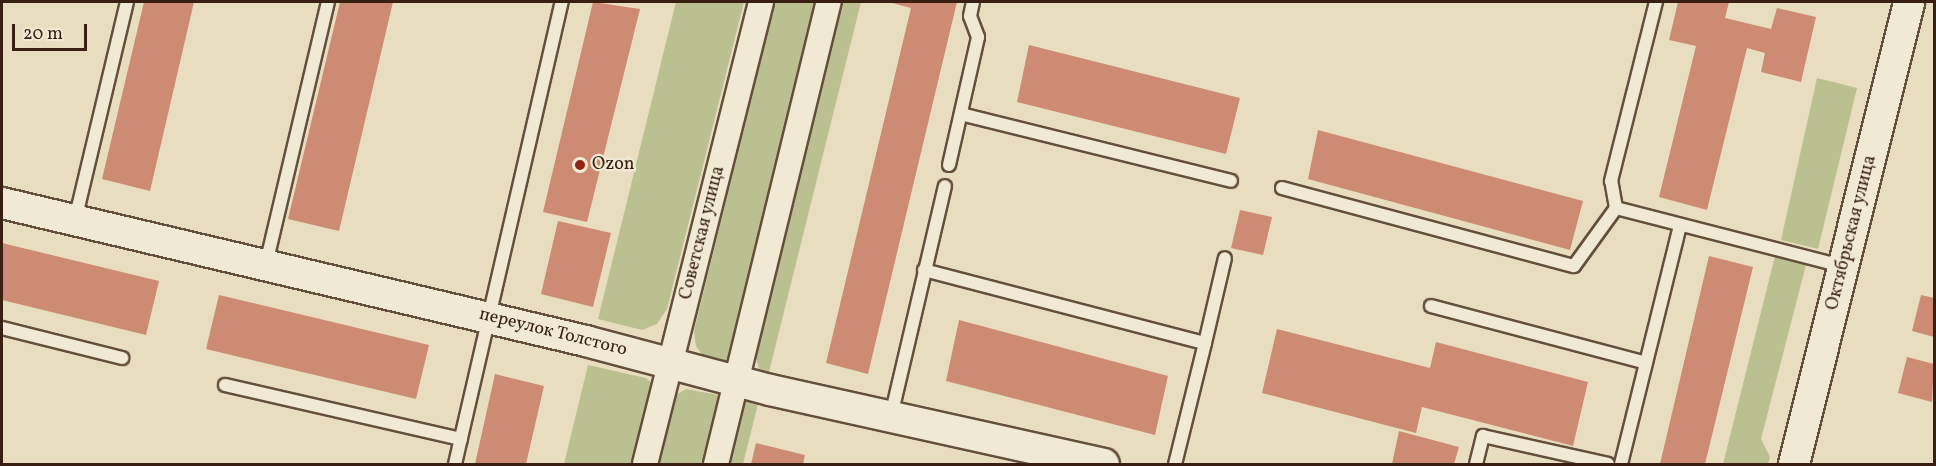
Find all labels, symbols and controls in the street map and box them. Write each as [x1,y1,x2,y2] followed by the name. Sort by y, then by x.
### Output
[15,12,90,50] scale bar
[23,22,63,47] text: 20 m
[1822,153,1882,313] street label: Октябрьская улица
[592,154,634,176] place label: Ozon
[573,158,587,172] marker: Ozon
[676,164,730,302] street label: Советская улица
[477,304,629,362] street label: переулок Толстого

